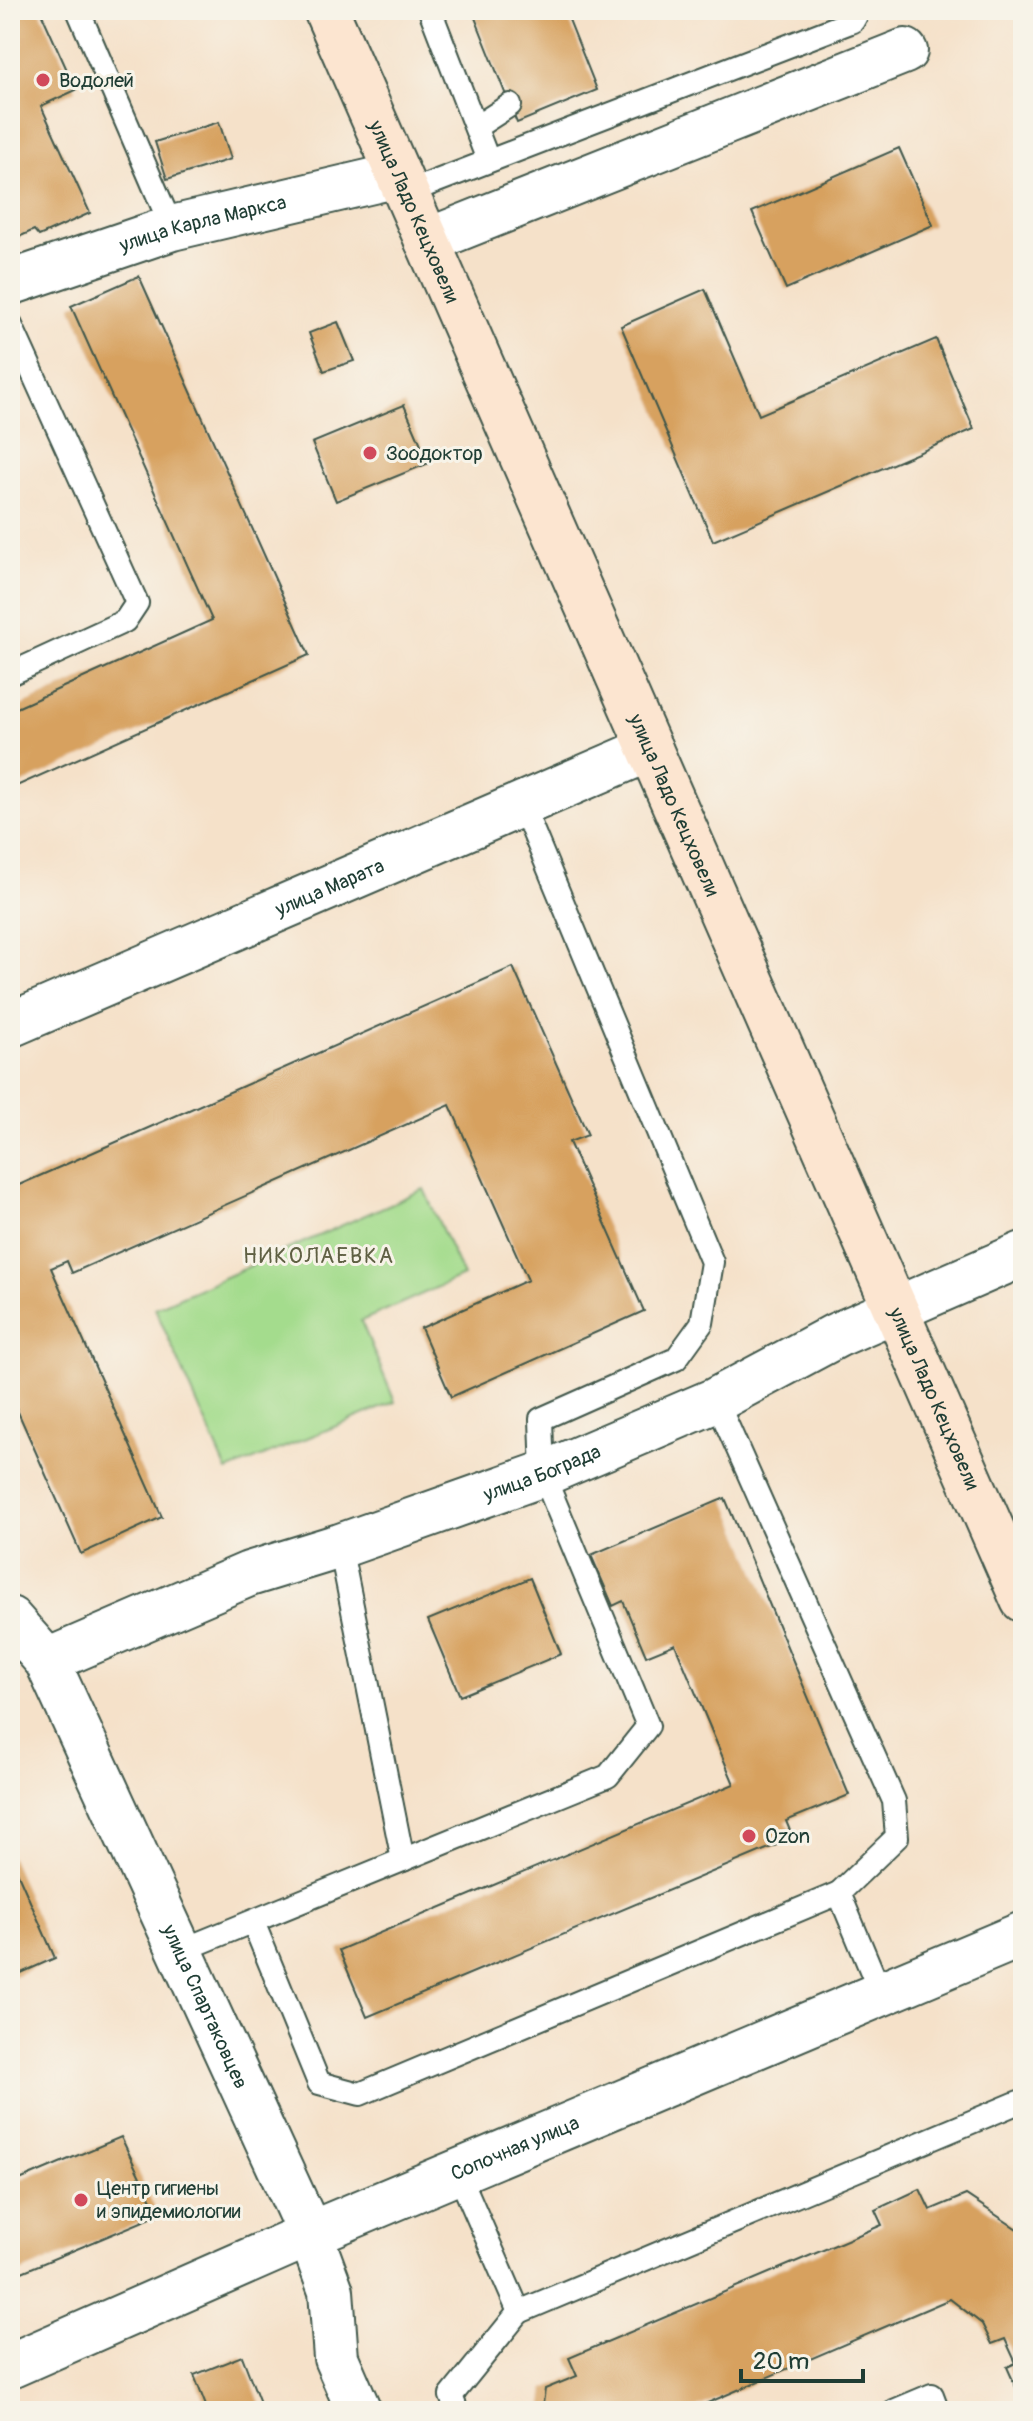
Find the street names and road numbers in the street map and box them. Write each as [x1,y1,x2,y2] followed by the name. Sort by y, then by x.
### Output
[363,116,465,307] street label: улица Ладо Кецховели
[115,190,289,258] street label: улица Карла Маркса
[623,709,725,900] street label: улица Ладо Кецховели
[271,853,388,922] street label: улица Марата
[883,1303,985,1494] street label: улица Ладо Кецховели
[479,1439,605,1507] street label: улица Бограда
[156,1920,254,2093] street label: улица Спартаковцев
[447,2110,583,2186] street label: Сопочная улица

